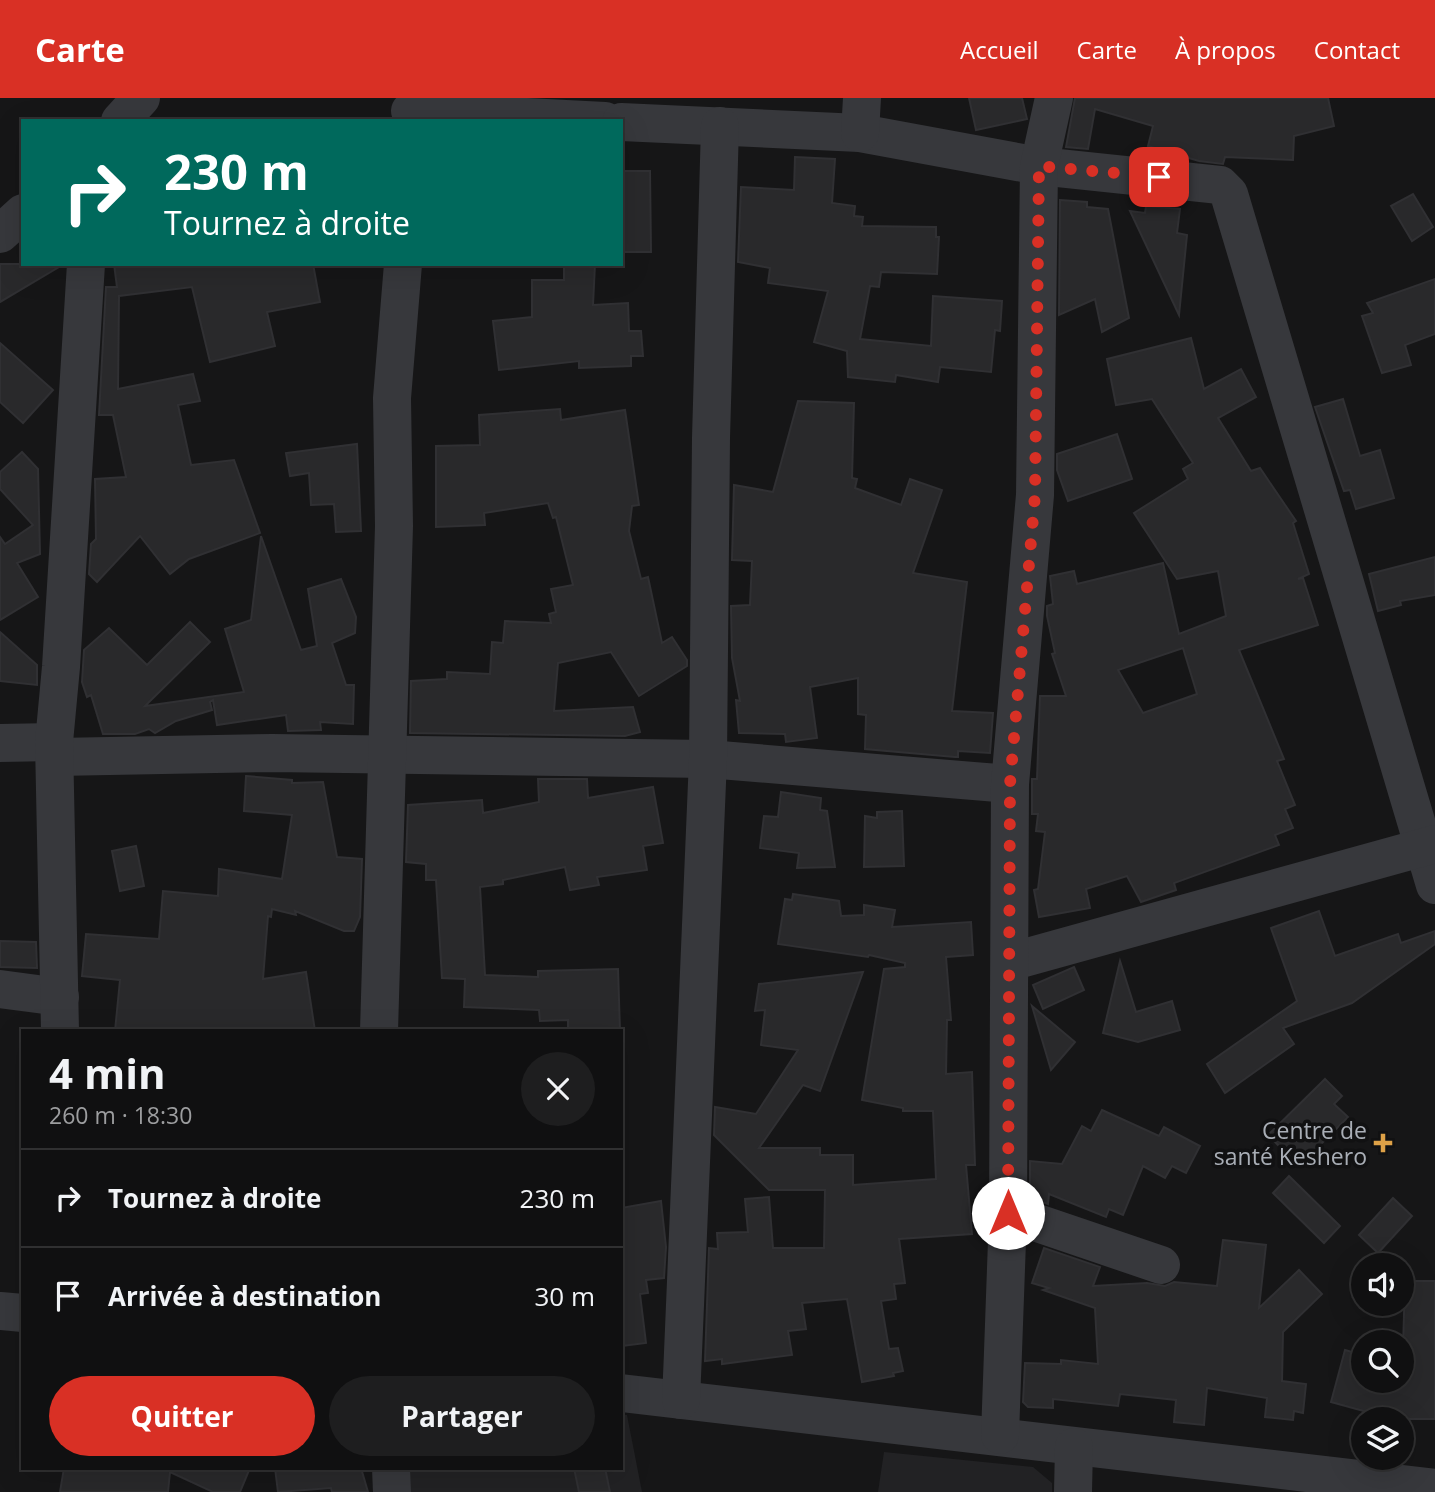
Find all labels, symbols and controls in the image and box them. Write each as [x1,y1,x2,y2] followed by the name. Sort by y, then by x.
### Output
[35,27,125,72] text: Carte
[960,33,1039,66] text: Accueil
[1077,33,1137,66] text: Carte
[1175,33,1276,66] text: À propos
[1314,33,1400,66] text: Contact
[164,138,309,204] text: 230 m
[49,147,140,238] icon: right
[1129,147,1189,207] pin
[1140,158,1178,196] icon: arrive
[164,201,410,244] text: Tournez à droite
[49,1044,166,1101] text: 4 min
[521,1052,595,1126] button: close
[49,1099,192,1131] text: 260 m · 18:30
[1214,1114,1367,1172] place label: Centre de santé Keshero
[1373,1133,1393,1153] marker: Centre de santé Keshero
[971,1176,1045,1250] position arrow
[49,1179,87,1217] icon: right
[108,1180,321,1216] text: Tournez à droite
[520,1180,595,1216] text: 230 m
[1351,1253,1414,1470] map controls
[1351,1253,1414,1316] button: sound
[49,1277,87,1315] icon: arrive
[108,1278,381,1314] text: Arrivée à destination
[534,1278,595,1314] text: 30 m
[1351,1330,1414,1393] button: search
[49,1376,315,1456] button: Quitter
[329,1376,595,1456] button: Partager
[1351,1407,1414,1470] button: layers

